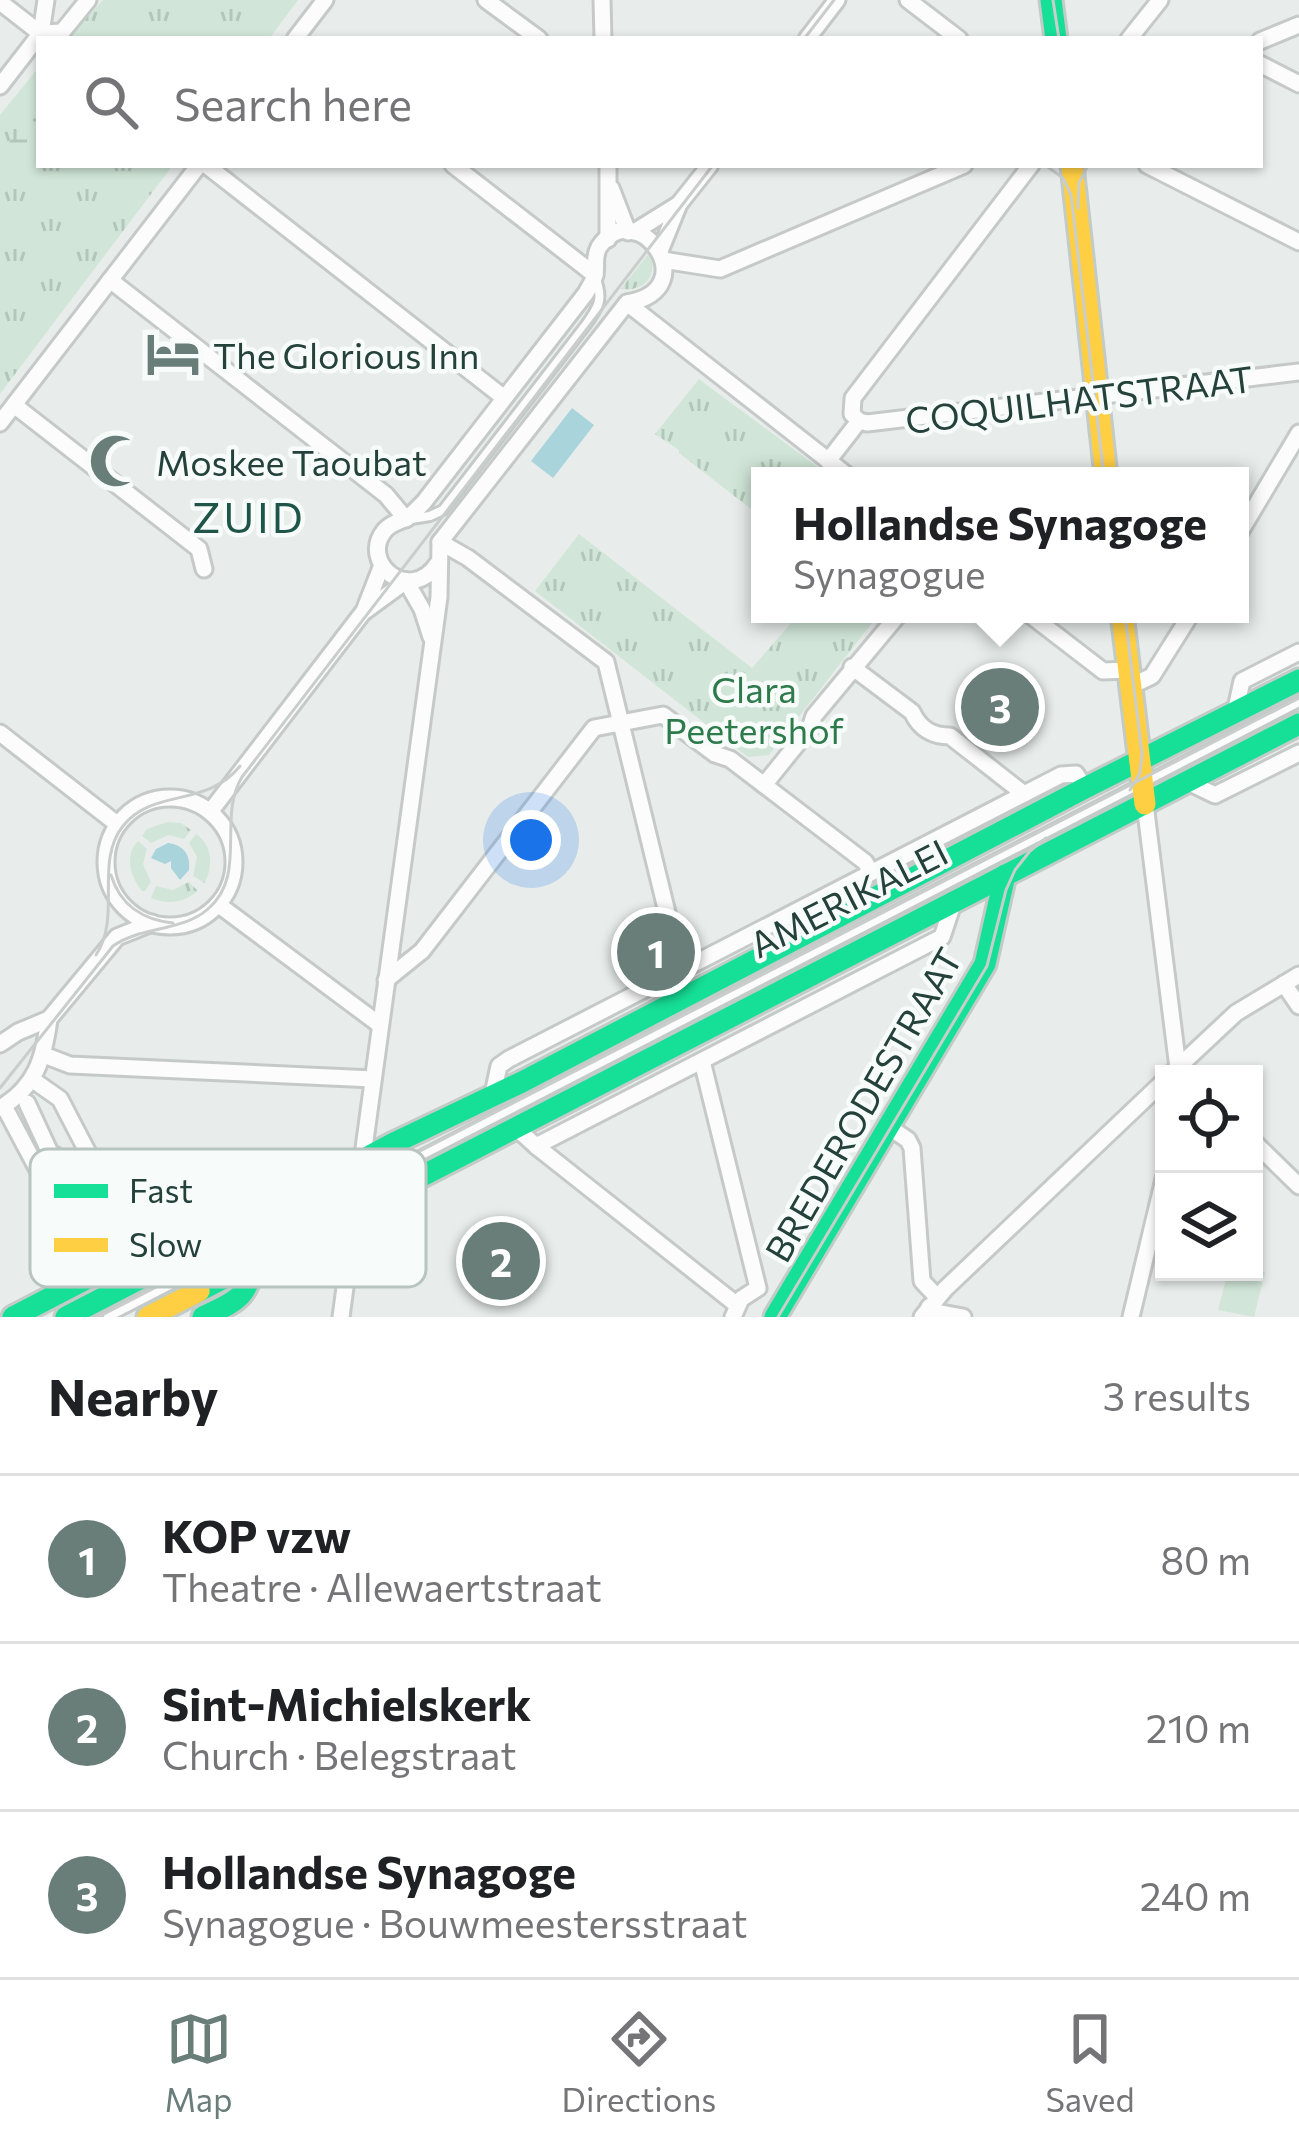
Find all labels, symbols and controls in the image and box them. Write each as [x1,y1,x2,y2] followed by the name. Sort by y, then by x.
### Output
[36,36,1263,168] search box
[78,69,144,135] icon: search
[174,75,412,130] text: Search here
[144,325,202,383] hotel icon: The Glorious Inn
[213,332,479,376] place label: The Glorious Inn
[903,355,1255,441] street label: COQUILHATSTRAAT
[87,432,145,490] mosque icon: Moskee Taoubat
[156,439,427,483] place label: Moskee Taoubat
[751,467,1249,623] popup
[192,490,306,542] district label: ZUID
[793,494,1207,549] text: Hollandse Synagoge
[793,549,986,597] text: Synagogue
[961,662,1039,752] pin: 3
[664,666,844,751] park label: Clara Peetershof
[501,810,561,870] your location
[742,828,954,966] street label: AMERIKALEI
[617,907,695,997] pin: 1
[754,939,970,1269] street label: BREDERODESTRAAT
[1155,1065,1263,1281] map controls
[1155,1065,1263,1173] button: locate
[30,1149,426,1287] legend
[129,1169,193,1210] text: Fast
[1155,1173,1263,1281] button: layers
[462,1216,540,1306] pin: 2
[129,1223,202,1264] text: Slow
[48,1364,218,1427] text: Nearby
[1103,1371,1251,1419] text: 3 results
[162,1507,351,1562] text: KOP vzw
[78,1535,96,1583] text: 1
[1160,1535,1251,1583] text: 80 m
[162,1562,602,1610] text: Theatre · Allewaertstraat
[162,1675,531,1730] text: Sint-Michielskerk
[76,1703,98,1751] text: 2
[1146,1703,1251,1751] text: 210 m
[162,1730,517,1778] text: Church · Belegstraat
[162,1843,576,1898] text: Hollandse Synagoge
[76,1871,98,1919] text: 3
[1140,1871,1251,1919] text: 240 m
[162,1898,747,1946] text: Synagogue · Bouwmeestersstraat
[165,2006,233,2119] tab: Map
[562,2006,716,2119] tab: Directions
[1045,2006,1134,2119] tab: Saved

